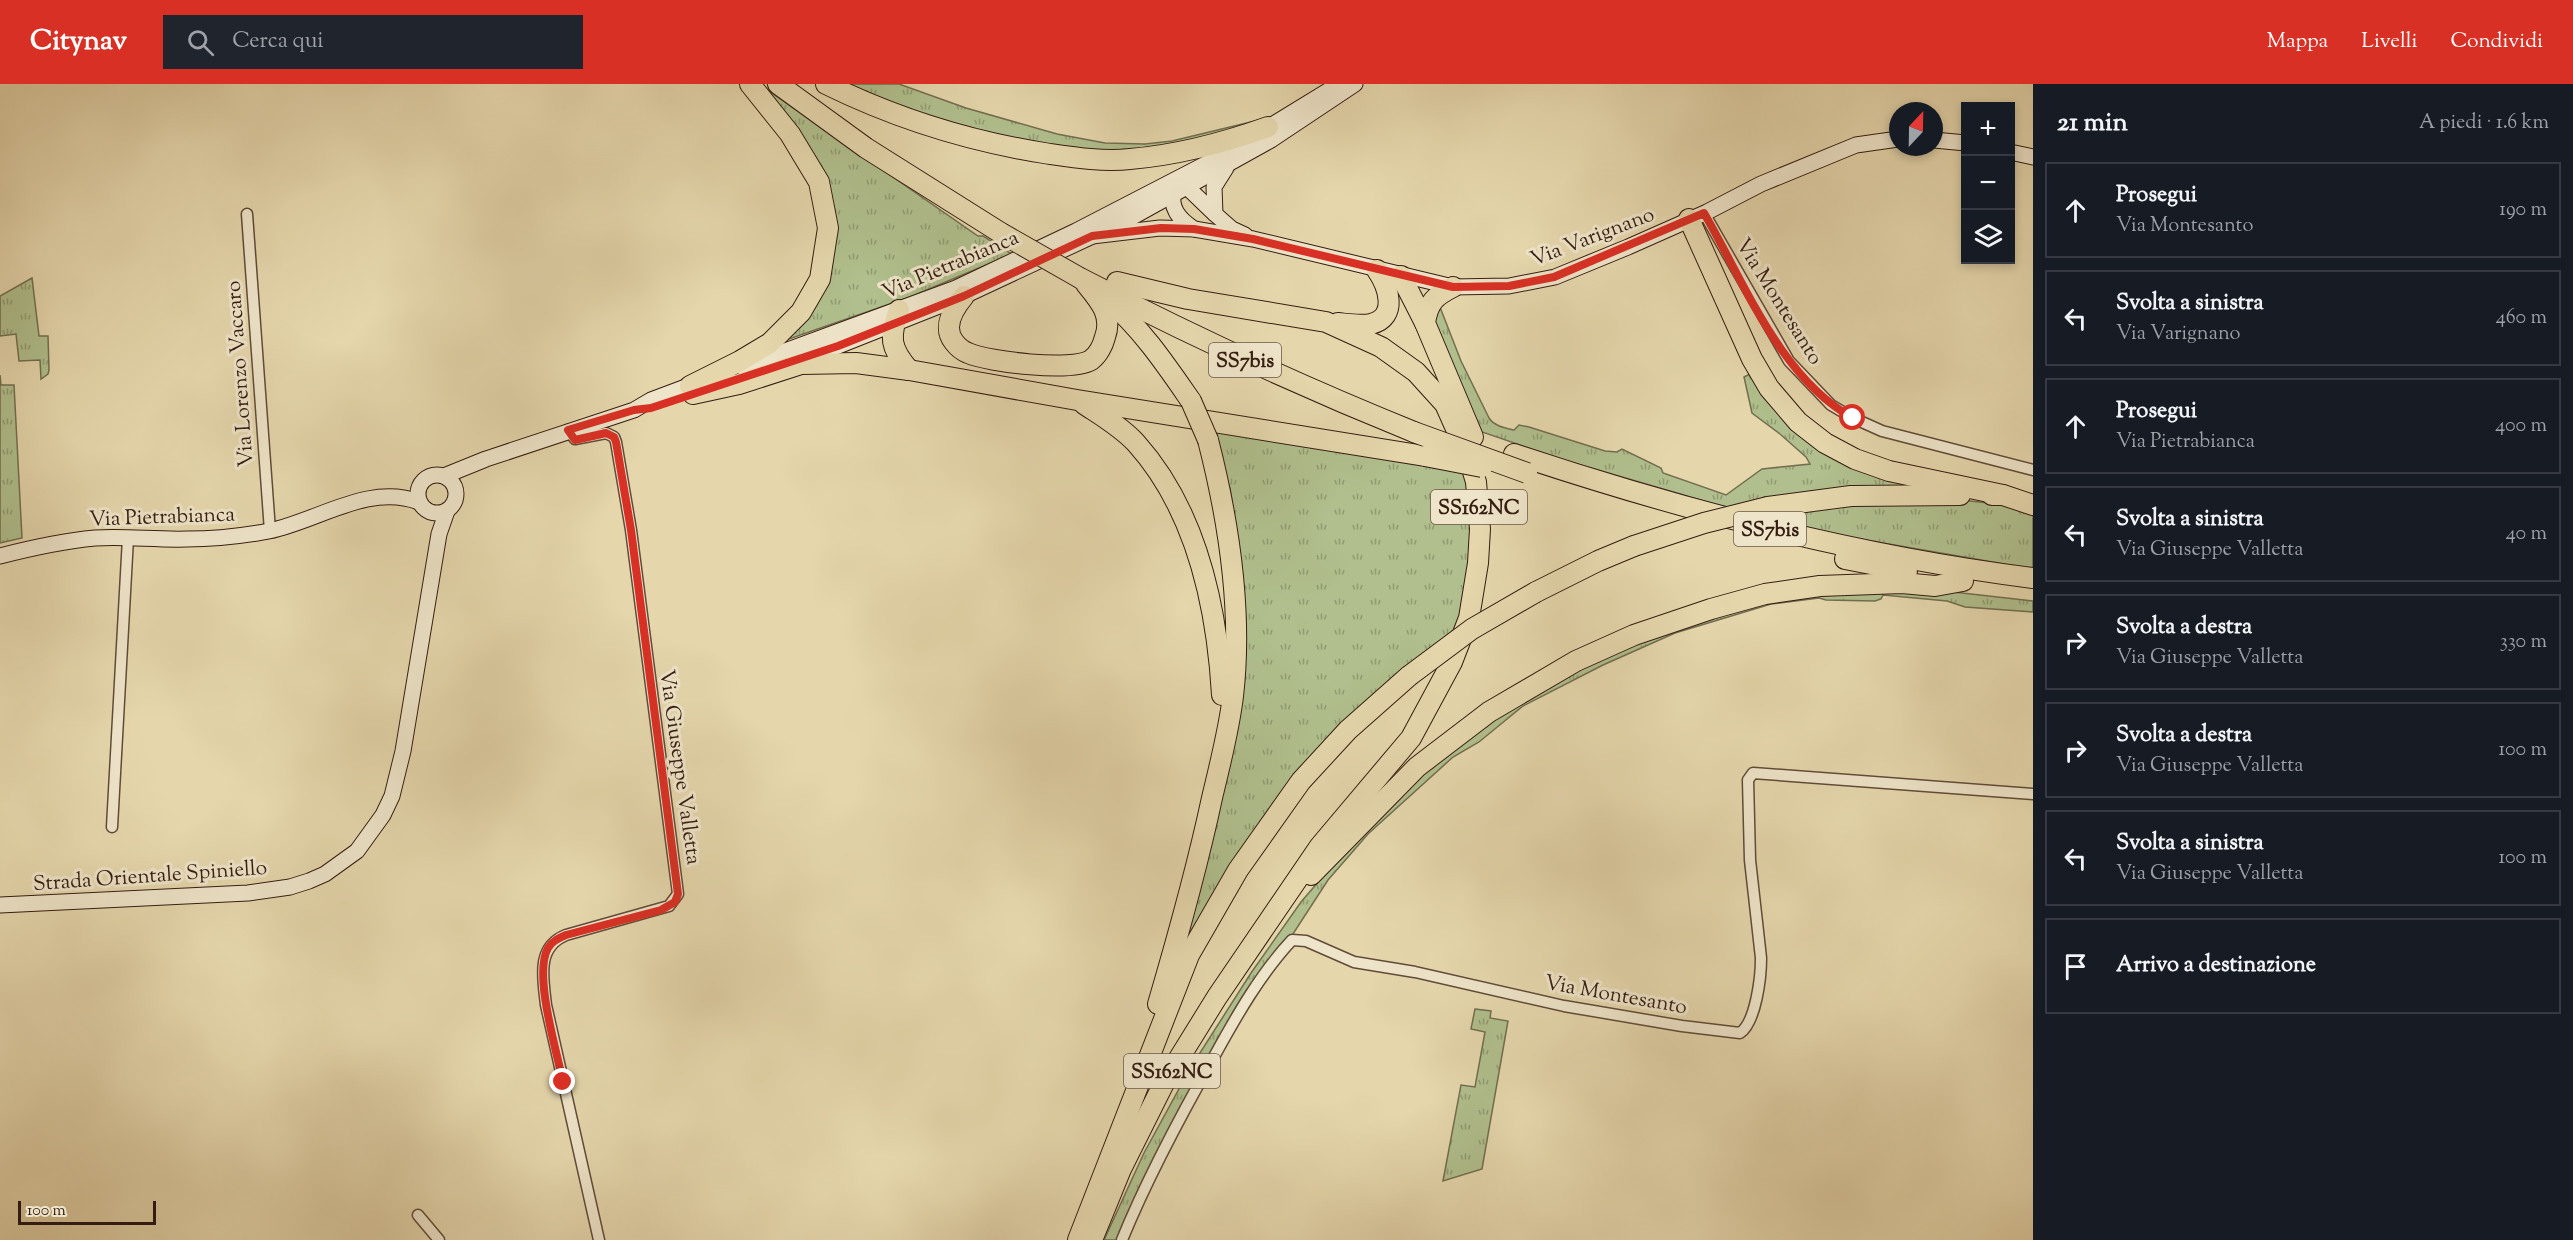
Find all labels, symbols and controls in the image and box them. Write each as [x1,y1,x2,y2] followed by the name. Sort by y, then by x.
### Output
[163,15,583,69] search box
[30,22,127,62] text: Citynav
[184,26,217,59] icon: search
[232,26,324,58] text: Cerca qui
[2267,27,2328,57] text: Mappa
[2361,27,2418,57] text: Livelli
[2451,27,2543,57] text: Condividi
[1889,102,1943,156] north arrow
[1961,102,2015,264] map controls
[1961,102,2015,156] button: +
[2057,105,2128,142] text: 21 min
[2419,109,2549,138] text: A piedi · 1.6 km
[1961,156,2015,210] button: −
[2116,180,2197,212] text: Prosegui
[2059,194,2092,227] icon: ahead
[2499,196,2547,225] text: 190 m
[1526,200,1659,275] street label: Via Varignano
[1961,210,2015,264] button: layers
[2116,212,2253,241] text: Via Montesanto
[878,223,1024,308] street label: Via Pietrabianca
[1727,233,1829,371] street label: Via Montesanto
[220,280,262,468] street label: Via Lorenzo Vaccaro
[2116,288,2264,320] text: Svolta a sinistra
[2059,302,2092,335] icon: left
[2496,304,2547,333] text: 460 m
[2116,320,2240,349] text: Via Varignano
[1209,343,1281,377] road number: SS7bis
[2116,396,2197,428] text: Prosegui
[1839,404,1865,430] route start
[2059,410,2092,443] icon: ahead
[2495,412,2547,441] text: 400 m
[2116,428,2255,457] text: Via Pietrabianca
[1431,490,1527,524] road number: SS162NC
[89,500,236,536] street label: Via Pietrabianca
[2116,504,2264,536] text: Svolta a sinistra
[1734,512,1806,546] road number: SS7bis
[2059,518,2092,551] icon: left
[2506,520,2547,549] text: 40 m
[2116,536,2303,565] text: Via Giuseppe Valletta
[2116,612,2252,644] text: Svolta a destra
[2059,626,2092,659] icon: right
[2500,628,2547,657] text: 330 m
[2116,644,2303,673] text: Via Giuseppe Valletta
[650,668,708,867] street label: Via Giuseppe Valletta
[2116,720,2252,752] text: Svolta a destra
[2059,734,2092,767] icon: right
[2498,736,2547,765] text: 100 m
[2116,752,2303,781] text: Via Giuseppe Valletta
[2116,828,2264,860] text: Svolta a sinistra
[2059,842,2092,875] icon: left
[2498,844,2547,873] text: 100 m
[32,854,268,900] street label: Strada Orientale Spiniello
[2116,860,2303,889] text: Via Giuseppe Valletta
[2059,950,2092,983] icon: arrive
[2116,950,2316,982] text: Arrivo a destinazione
[1542,969,1689,1023] street label: Via Montesanto
[1124,1054,1220,1088] road number: SS162NC
[549,1068,575,1094] route end
[18,1198,156,1226] scale bar
[27,1200,66,1223] text: 100 m

